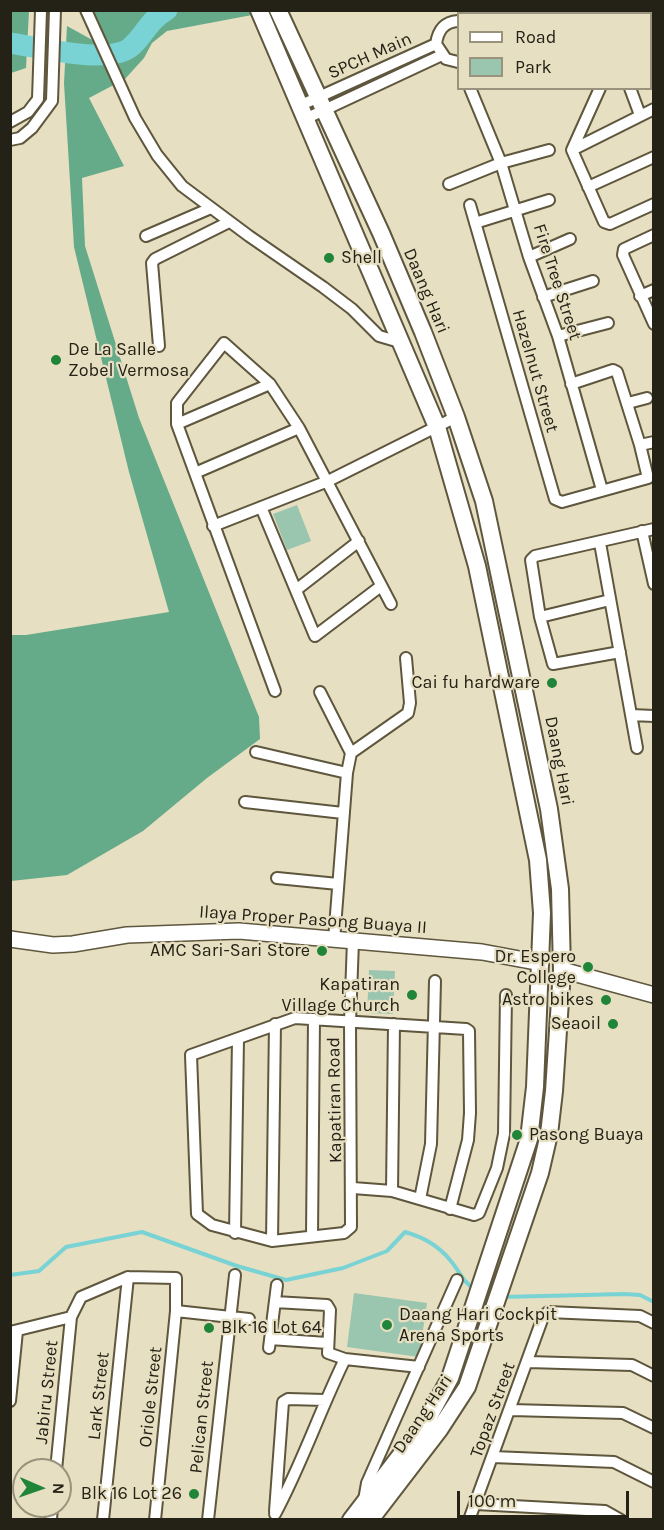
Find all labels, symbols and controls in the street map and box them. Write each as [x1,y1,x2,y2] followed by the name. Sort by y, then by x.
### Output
[457,12,652,90] legend
[515,26,556,48] text: Road
[325,28,415,84] street label: SPCH Main
[515,56,552,78] text: Park
[528,221,586,343] street label: Fire Tree Street
[398,245,454,337] street label: Daang Hari
[341,247,382,269] place label: Shell
[322,251,336,265] marker: Shell
[507,307,563,435] street label: Hazelnut Street
[68,339,189,382] place label: De La Salle Zobel Vermosa
[49,353,63,367] marker: De La Salle Zobel Vermosa
[411,672,540,694] place label: Cai fu hardware
[545,676,559,690] marker: Cai fu hardware
[540,714,578,808] street label: Daang Hari
[198,901,428,939] street label: Ilaya Proper Pasong Buaya II
[150,940,310,962] place label: AMC Sari-Sari Store
[315,944,329,958] marker: AMC Sari-Sari Store
[494,946,576,988] place label: Dr. Espero College
[581,960,595,974] marker: Dr. Espero College
[281,974,400,1016] place label: Kapatiran Village Church
[405,988,419,1002] marker: Kapatiran Village Church
[502,989,594,1011] place label: Astro bikes
[599,993,613,1007] marker: Astro bikes
[551,1013,601,1035] place label: Seaoil
[606,1017,620,1031] marker: Seaoil
[323,1037,347,1163] street label: Kapatiran Road
[529,1124,644,1146] place label: Pasong Buaya
[510,1128,524,1142] marker: Pasong Buaya
[399,1304,557,1346] place label: Daang Hari Cockpit Arena Sports
[221,1317,322,1339] place label: Blk 16 Lot 64
[380,1318,394,1332] marker: Daang Hari Cockpit Arena Sports
[202,1321,216,1335] marker: Blk 16 Lot 64
[31,1339,63,1445] street label: Jabiru Street
[135,1346,167,1448] street label: Oriole Street
[84,1351,114,1441] street label: Lark Street
[466,1359,520,1461] street label: Topaz Street
[185,1360,219,1474] street label: Pelican Street
[389,1370,457,1458] street label: Daang Hari
[12,1458,72,1518] north arrow
[460,1479,632,1517] scale bar
[49,1482,68,1495] text: N
[81,1483,182,1505] place label: Blk 16 Lot 26
[187,1487,201,1501] marker: Blk 16 Lot 26
[468,1490,516,1512] text: 100 m

